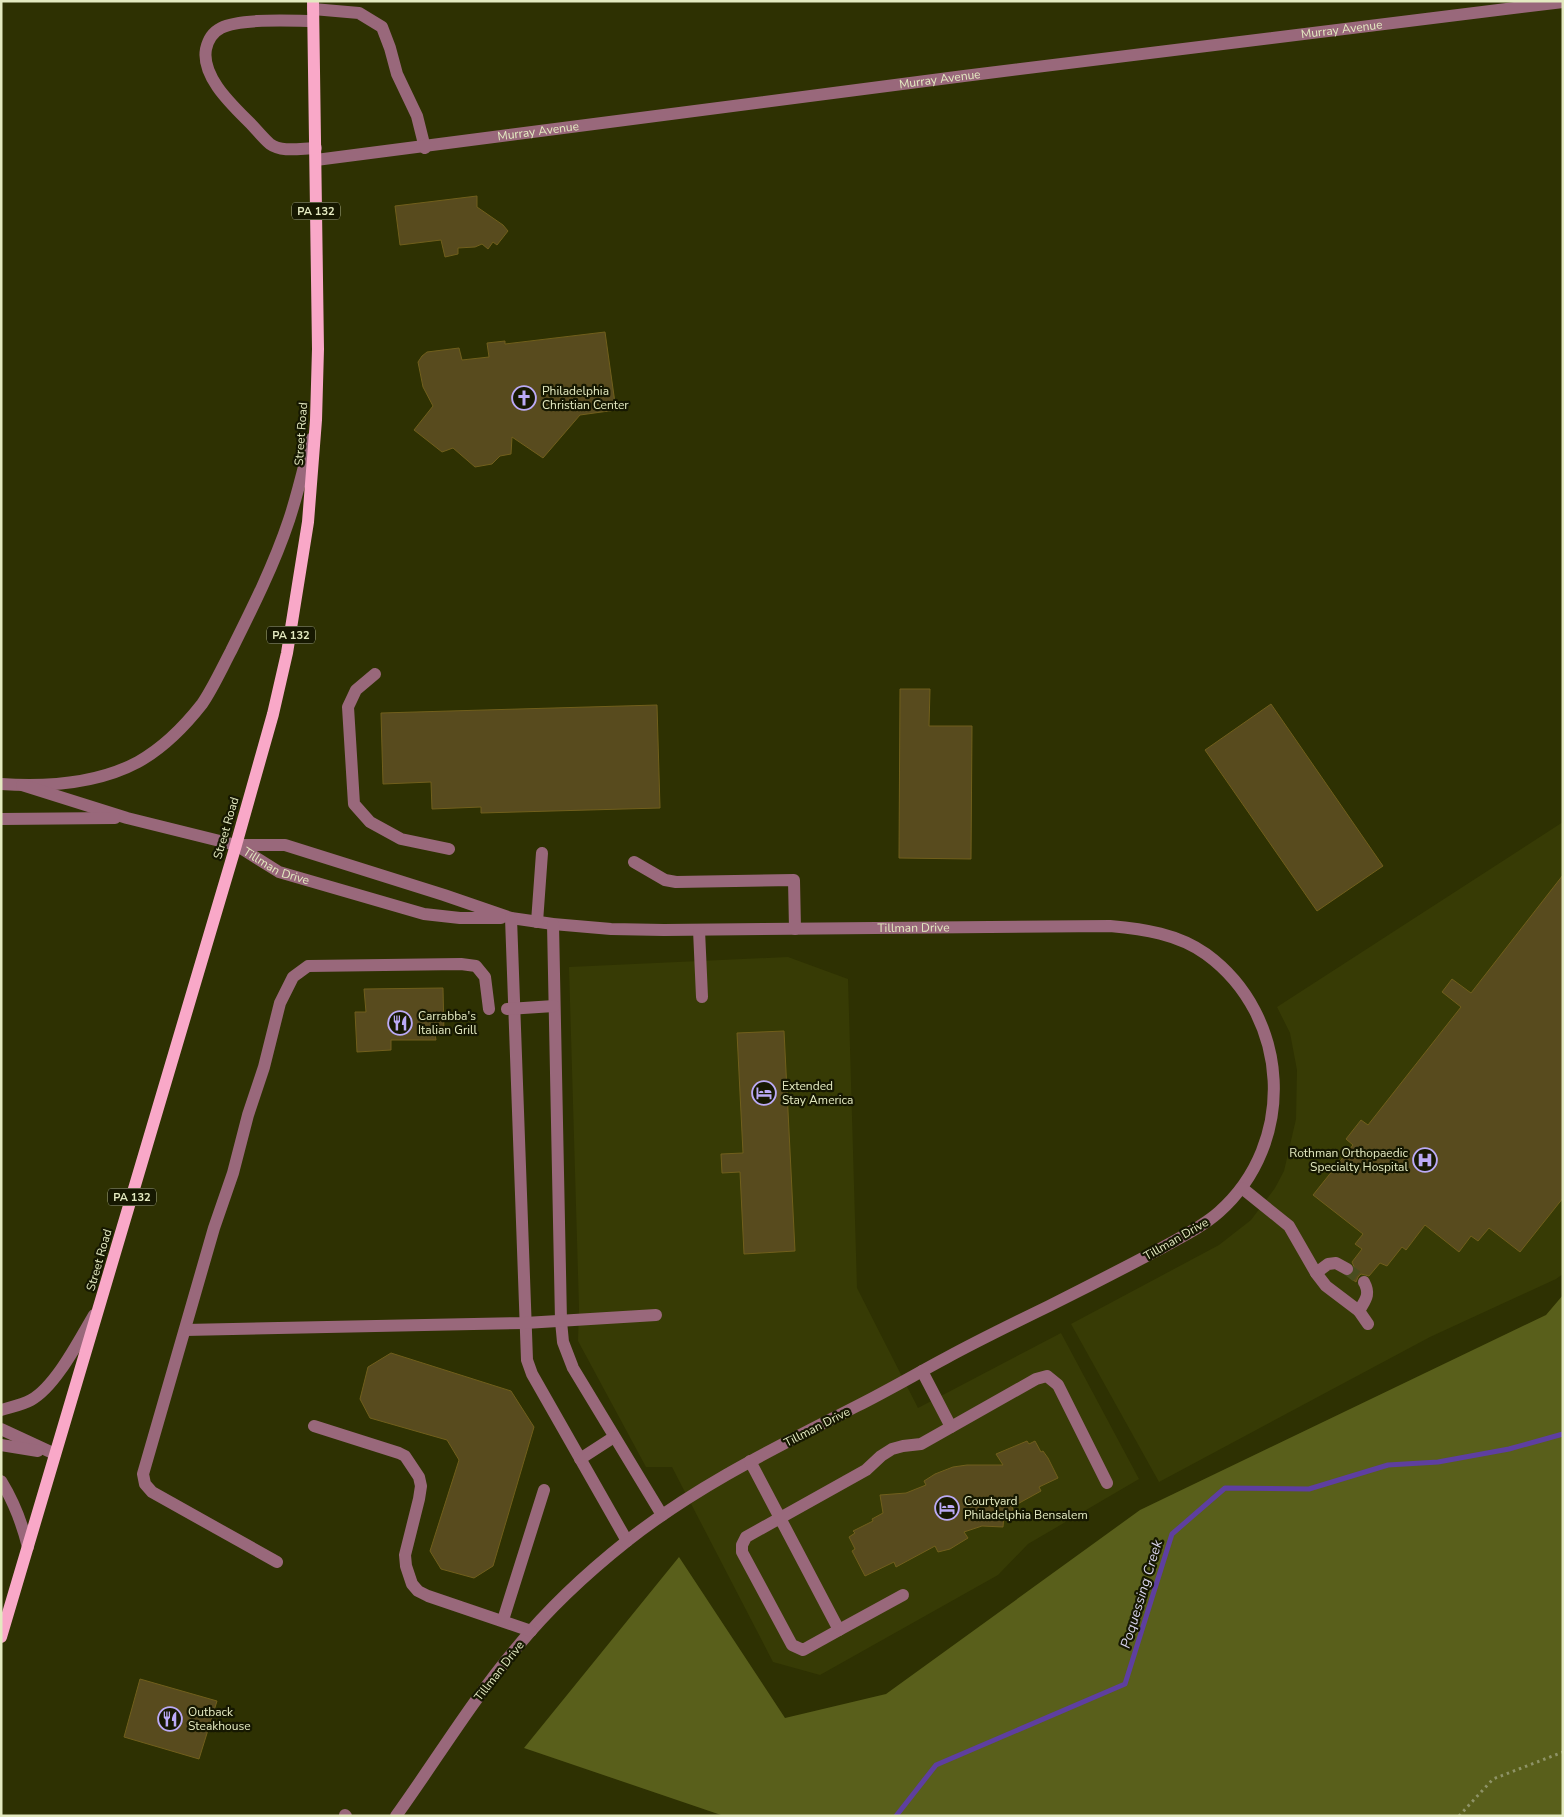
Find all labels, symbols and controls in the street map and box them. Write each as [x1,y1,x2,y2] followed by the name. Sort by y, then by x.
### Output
[1300,16,1383,42] street label: Murray Avenue
[898,66,981,92] street label: Murray Avenue
[496,118,580,144] street label: Murray Avenue
[292,202,340,220] road number: PA 132
[542,383,629,413] place label: Philadelphia Christian Center
[511,385,537,411] church icon: Philadelphia Christian Center
[291,402,311,466] street label: Street Road
[267,626,315,644] road number: PA 132
[210,795,242,861] street label: Street Road
[240,843,311,888] street label: Tillman Drive
[877,919,950,936] street label: Tillman Drive
[418,1008,478,1038] place label: Carrabba's Italian Grill
[387,1010,413,1036] restaurant icon: Carrabba's Italian Grill
[782,1078,853,1108] place label: Extended Stay America
[751,1080,777,1106] hotel icon: Extended Stay America
[1289,1145,1408,1175] place label: Rothman Orthopaedic Specialty Hospital
[1412,1147,1438,1173] hospital icon: Rothman Orthopaedic Specialty Hospital
[108,1188,156,1206] road number: PA 132
[1141,1214,1211,1264] street label: Tillman Drive
[83,1227,115,1293] street label: Street Road
[781,1404,853,1450] street label: Tillman Drive
[964,1493,1088,1523] place label: Courtyard Philadelphia Bensalem
[934,1495,960,1521] hotel icon: Courtyard Philadelphia Bensalem
[1116,1537,1167,1651] water label: Poquessing Creek
[470,1638,528,1704] street label: Tillman Drive
[188,1704,251,1734] place label: Outback Steakhouse
[157,1706,183,1732] restaurant icon: Outback Steakhouse

